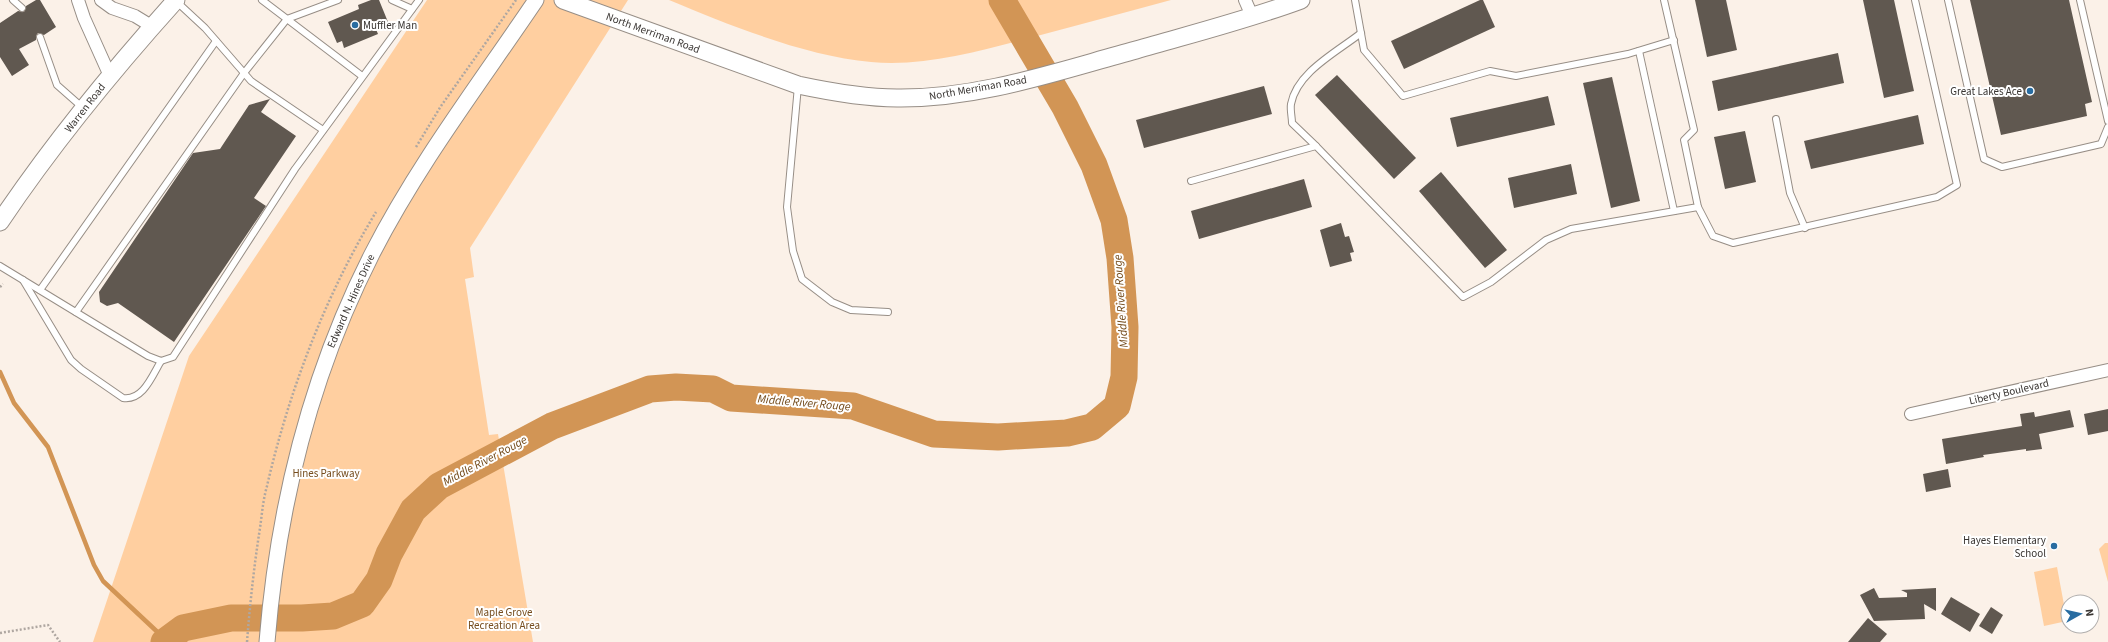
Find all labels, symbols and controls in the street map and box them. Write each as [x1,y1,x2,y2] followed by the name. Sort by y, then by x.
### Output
[604,9,702,57] street label: North Merriman Road
[363,18,417,33] place label: Muffler Man
[350,20,360,30] marker: Muffler Man
[928,72,1028,104] street label: North Merriman Road
[61,80,109,136] street label: Warren Road
[1950,84,2023,99] place label: Great Lakes Ace
[2025,86,2035,96] marker: Great Lakes Ace
[324,251,379,350] street label: Edward N. Hines Drive
[1109,254,1133,348] water label: Middle River Rouge
[1968,376,2050,408] street label: Liberty Boulevard
[757,390,852,416] water label: Middle River Rouge
[440,431,530,490] water label: Middle River Rouge
[292,466,360,481] park label: Hines Parkway
[1963,533,2046,561] place label: Hayes Elementary School
[2049,541,2059,551] marker: Hayes Elementary School
[2060,594,2100,634] north arrow
[468,605,540,633] park label: Maple Grove Recreation Area
[2081,608,2097,617] text: N

